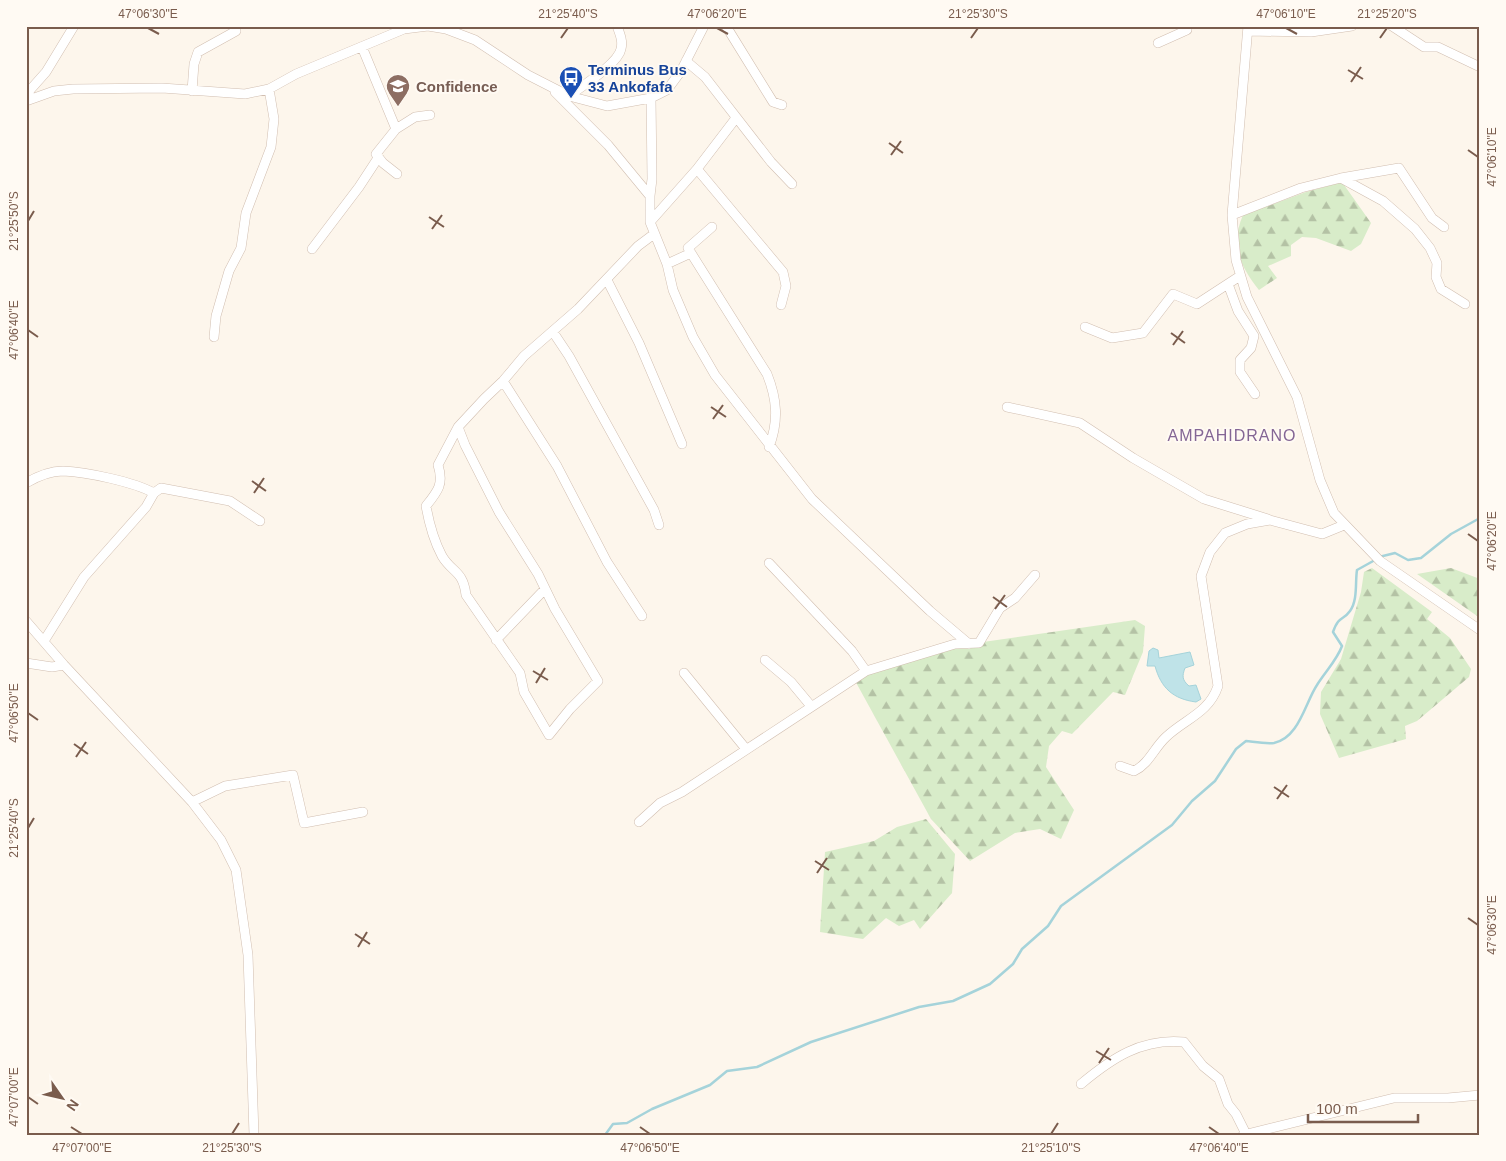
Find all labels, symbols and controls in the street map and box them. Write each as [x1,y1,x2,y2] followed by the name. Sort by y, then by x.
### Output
[118,7,178,21] text: 47°06'30"E
[538,7,598,21] text: 21°25'40"S
[687,7,747,21] text: 47°06'20"E
[948,7,1008,21] text: 21°25'30"S
[1256,7,1316,21] text: 47°06'10"E
[1357,7,1417,21] text: 21°25'20"S
[588,61,687,95] place label: Terminus Bus 33 Ankofafa
[558,65,584,99] bus stop icon: Terminus Bus 33 Ankofafa
[385,73,411,107] school or university icon: Confidence
[416,78,498,95] place label: Confidence
[1485,127,1499,187] text: 47°06'10"E
[7,191,21,251] text: 21°25'50"S
[7,300,21,360] text: 47°06'40"E
[1168,427,1296,444] district label: AMPAHIDRANO
[1485,511,1499,571] text: 47°06'20"E
[7,683,21,743] text: 47°06'50"E
[7,798,21,858] text: 21°25'40"S
[1485,895,1499,955] text: 47°06'30"E
[7,1067,21,1127] text: 47°07'00"E
[38,1074,88,1124] north arrow
[1308,1091,1418,1123] scale bar
[63,1097,82,1114] text: N
[1316,1100,1358,1117] text: 100 m
[52,1141,112,1155] text: 47°07'00"E
[202,1141,262,1155] text: 21°25'30"S
[620,1141,680,1155] text: 47°06'50"E
[1021,1141,1081,1155] text: 21°25'10"S
[1189,1141,1249,1155] text: 47°06'40"E

